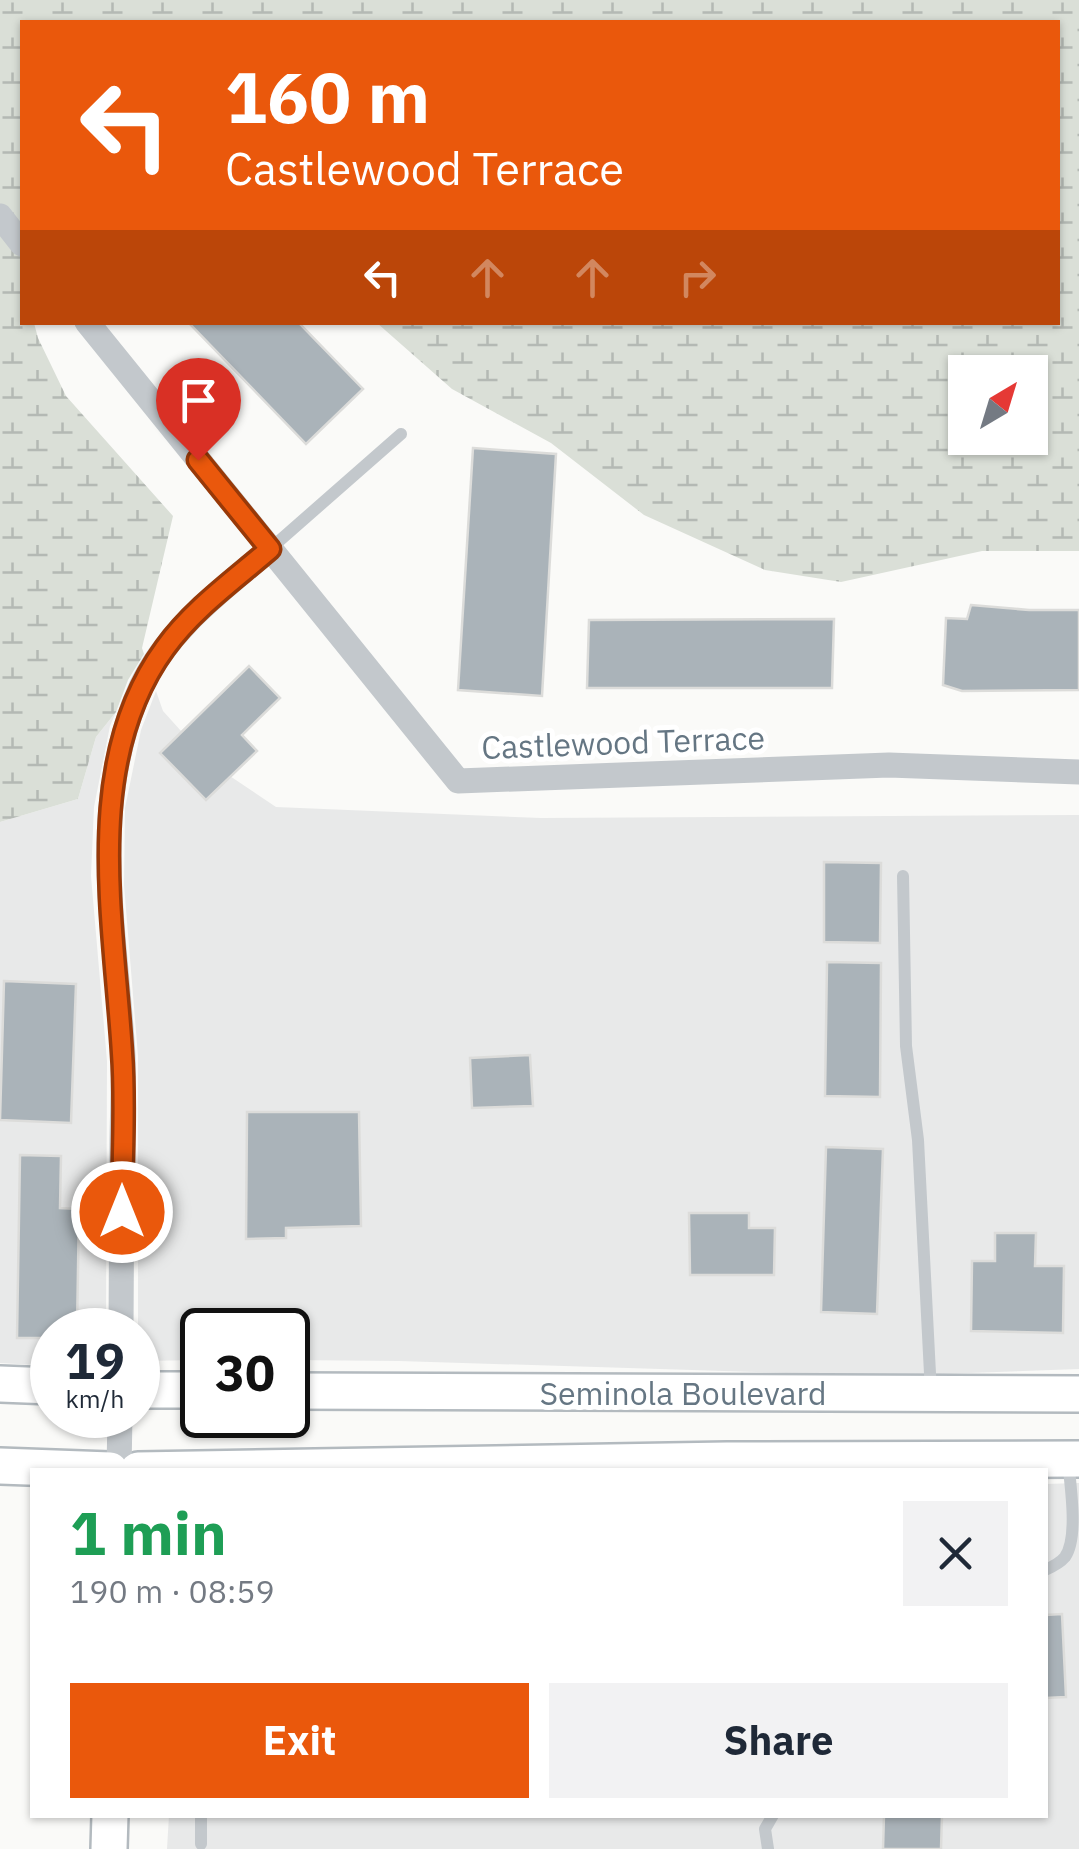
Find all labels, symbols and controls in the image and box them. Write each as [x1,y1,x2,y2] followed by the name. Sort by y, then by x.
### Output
[225,51,430,142] text: 160 m
[60,60,190,190] icon: left
[225,139,624,197] text: Castlewood Terrace
[355,250,410,305] icon: left
[460,250,515,305] icon: ahead
[565,250,620,305] icon: ahead
[670,250,725,305] icon: right
[948,355,1048,455] north arrow
[948,355,1048,455] map controls
[156,358,241,461] pin
[171,373,226,428] icon: arrive
[480,716,766,768] street label: Castlewood Terrace
[70,1160,174,1264] position arrow
[180,1308,310,1438] speed limit sign: 30
[65,1328,125,1393] text: 19
[539,1372,827,1414] street label: Seminola Boulevard
[66,1382,124,1415] text: km/h
[70,1493,227,1572] text: 1 min
[903,1501,1008,1606] button: close
[70,1570,275,1612] text: 190 m · 08:59
[70,1683,529,1798] button: Exit
[549,1683,1008,1798] button: Share

